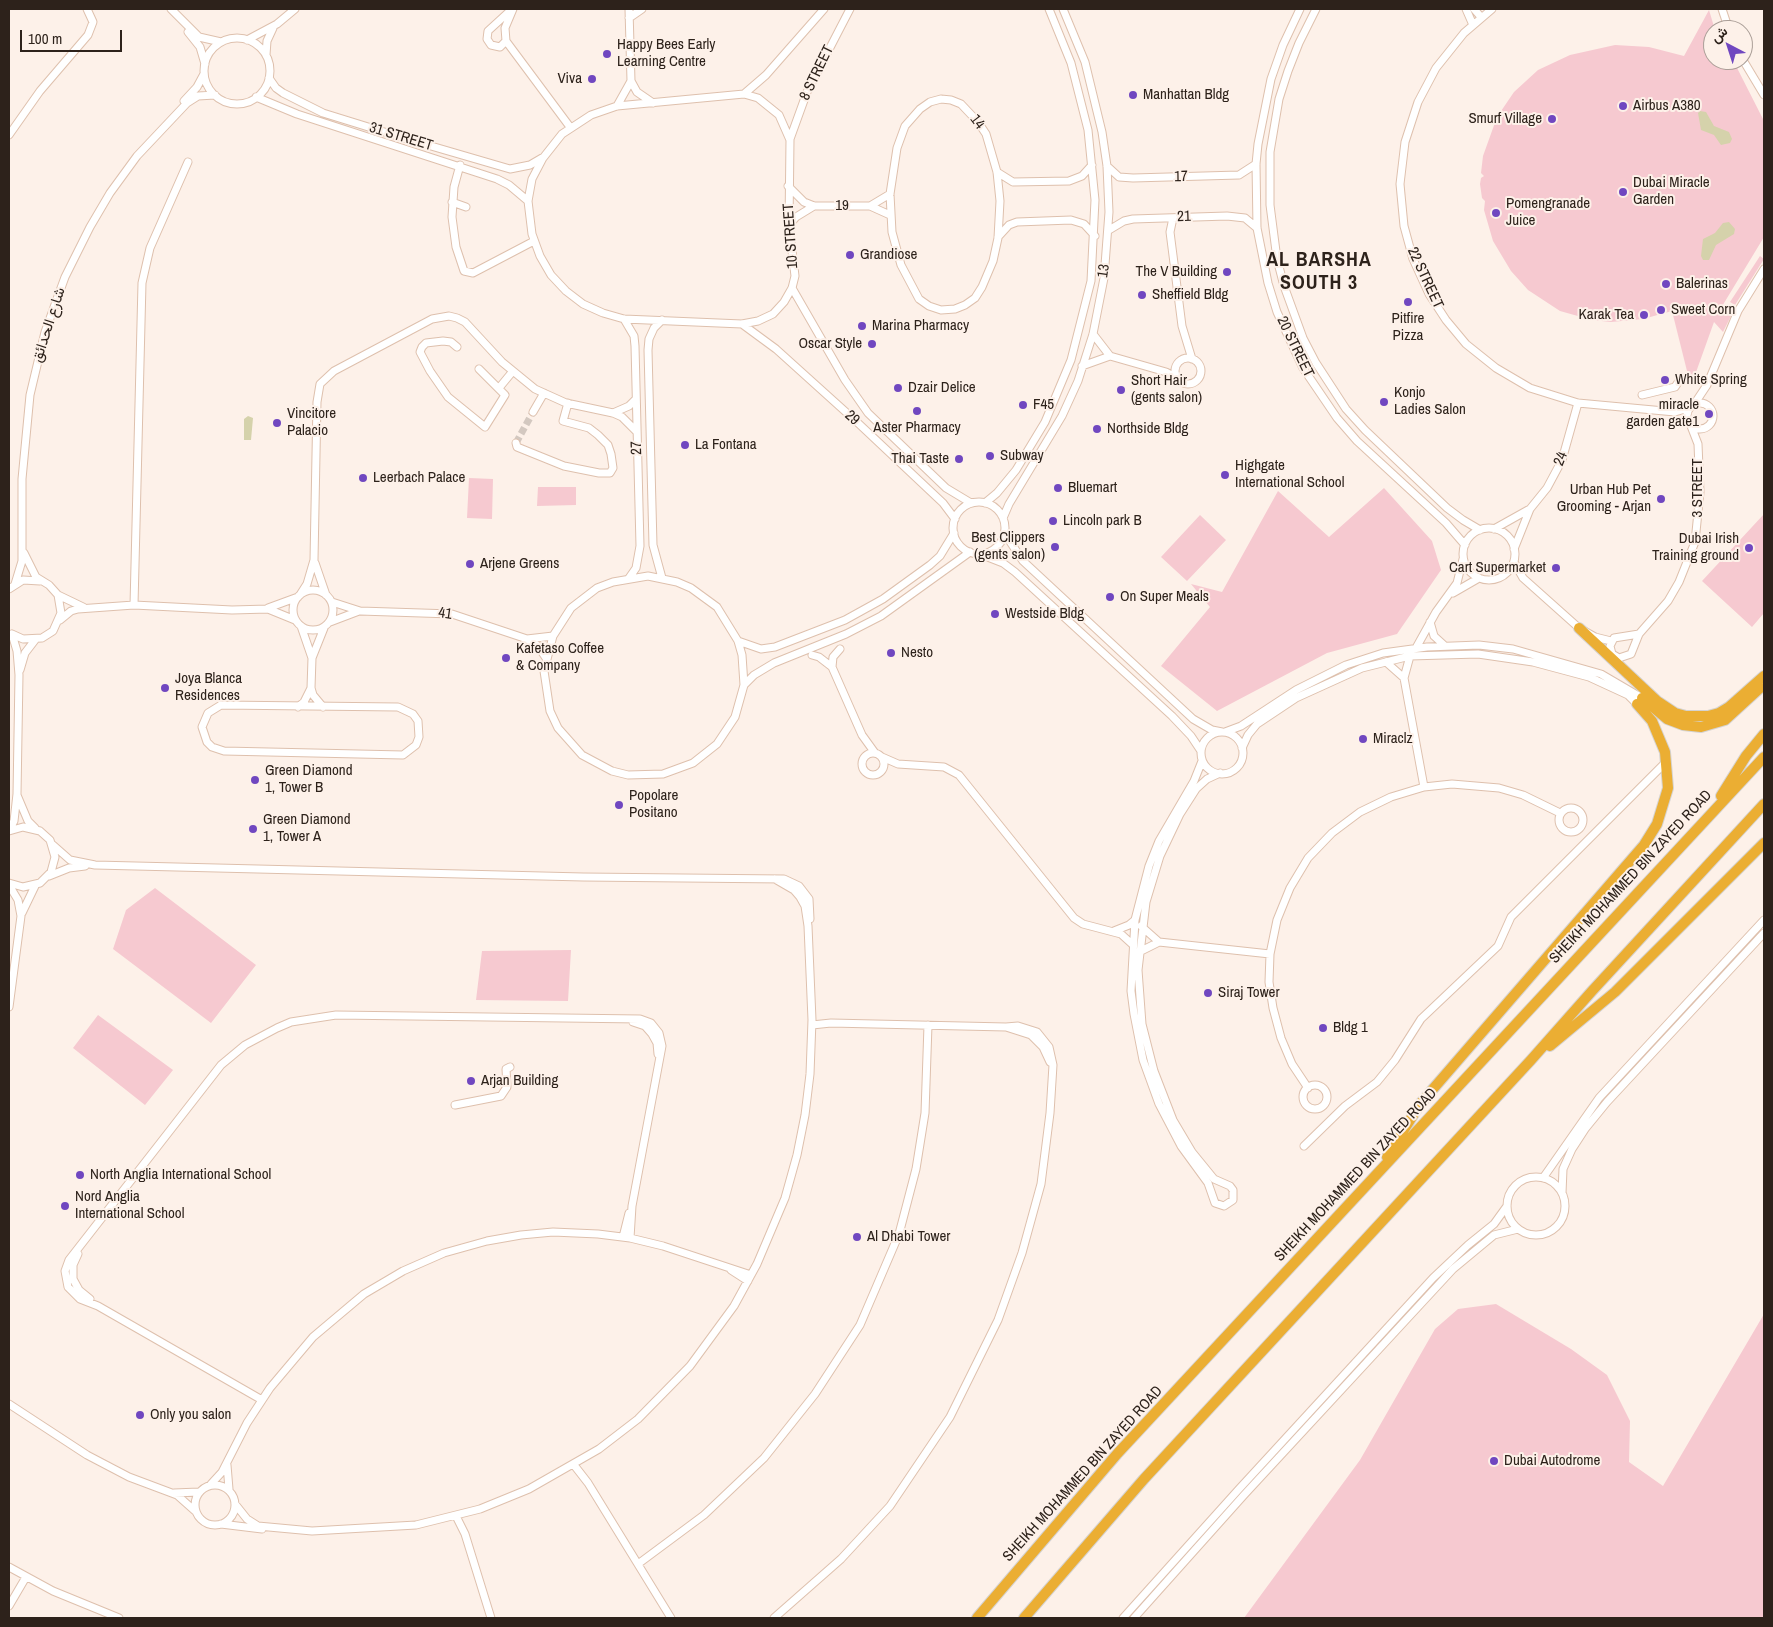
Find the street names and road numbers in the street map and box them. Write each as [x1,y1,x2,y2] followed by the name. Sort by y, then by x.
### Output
[796,43,838,103] street label: 8 STREET
[966,111,988,133] street label: 14
[367,119,435,155] street label: 31 STREET
[1174,168,1188,186] street label: 17
[835,197,849,215] street label: 19
[780,203,802,269] street label: 10 STREET
[1177,208,1191,226] street label: 21
[1403,244,1447,312] street label: 22 STREET
[1094,263,1114,279] street label: 13
[28,285,70,365] street label: شارع الحدائق
[1273,314,1317,380] street label: 20 STREET
[841,407,863,429] street label: 29
[628,441,646,455] street label: 27
[1550,449,1572,469] street label: 24
[1689,459,1707,517] street label: 3 STREET
[437,604,453,624] street label: 41
[1546,787,1716,967] street label: SHEIKH MOHAMMED BIN ZAYED ROAD
[1271,1085,1441,1265] street label: SHEIKH MOHAMMED BIN ZAYED ROAD
[999,1382,1167,1566] street label: SHEIKH MOHAMMED BIN ZAYED ROAD

